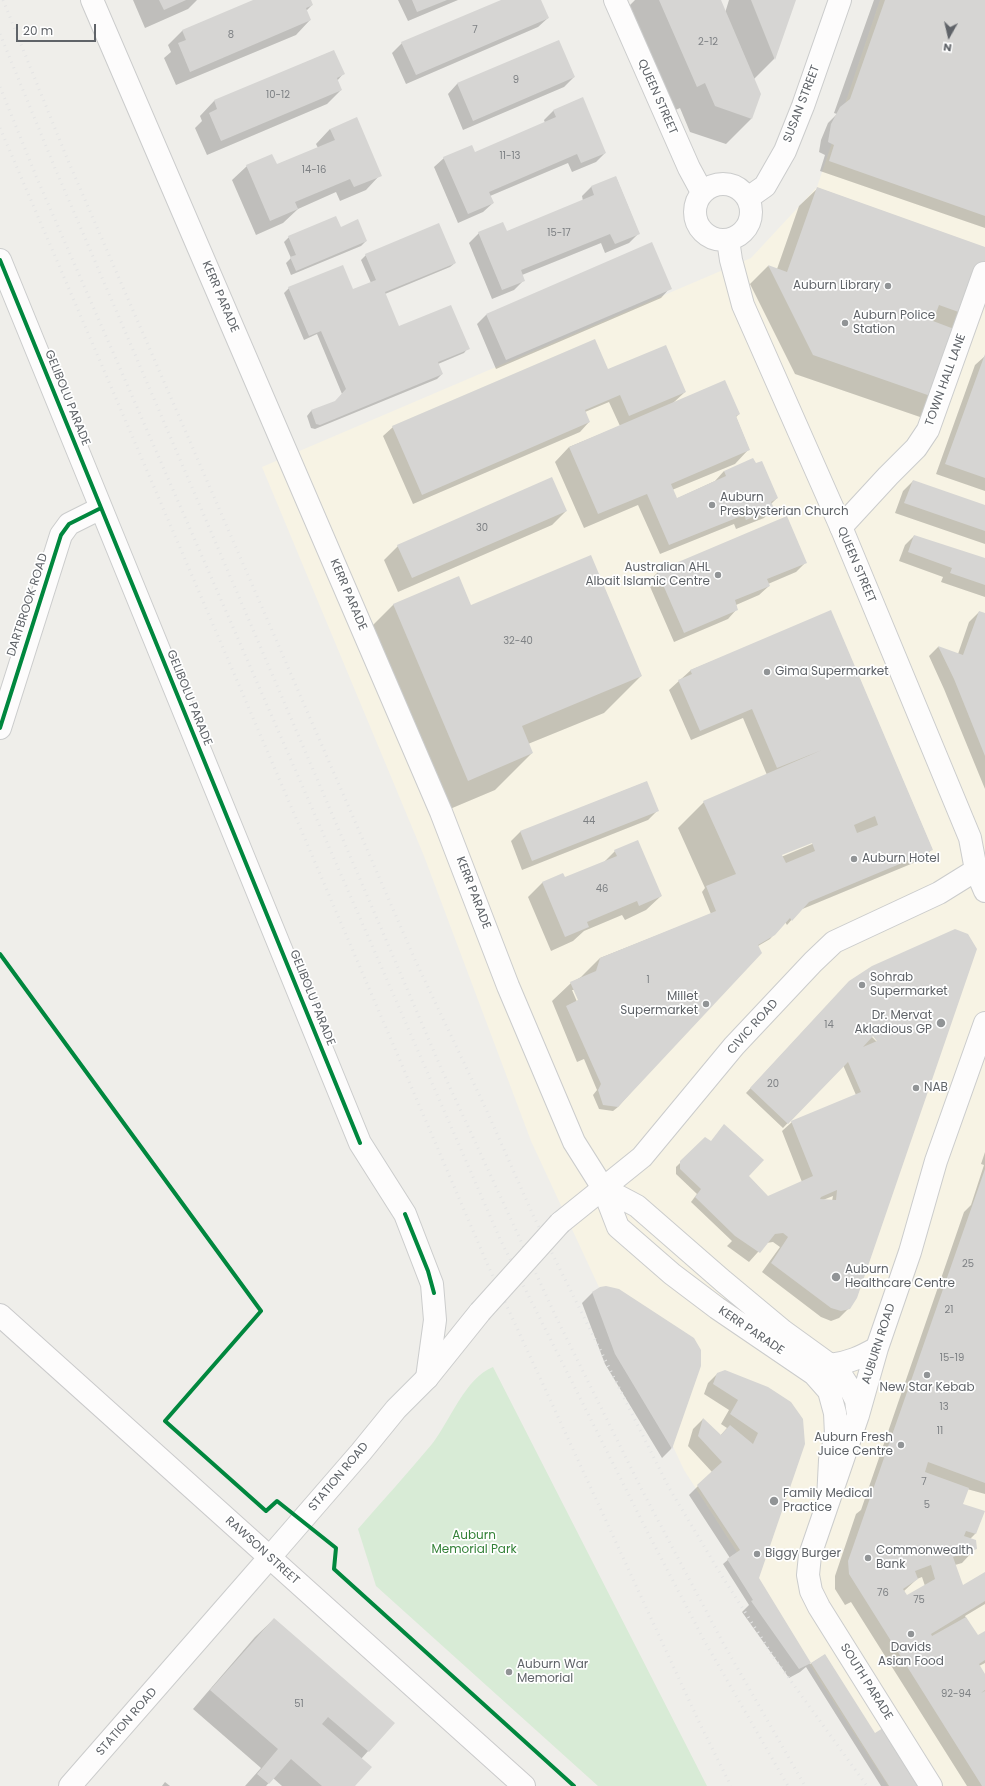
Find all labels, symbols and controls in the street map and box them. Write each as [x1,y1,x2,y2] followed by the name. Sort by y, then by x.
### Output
[18,16,98,42] scale bar
[929,16,969,56] north arrow
[23,22,53,39] text: 20 m
[472,24,478,36] house number: 7
[228,29,234,41] house number: 8
[698,36,718,48] house number: 2-12
[942,39,953,56] text: N
[634,57,680,137] street label: QUEEN STREET
[781,63,823,145] street label: SUSAN STREET
[513,74,519,86] house number: 9
[266,89,290,101] house number: 10-12
[500,150,520,162] house number: 11-13
[302,164,326,176] house number: 14-16
[547,227,571,239] house number: 15-17
[198,259,242,335] street label: KERR PARADE
[793,279,880,293] place label: Auburn Library
[883,281,893,291] marker: Auburn Library
[853,309,935,337] place label: Auburn Police Station
[840,318,850,328] marker: Auburn Police Station
[923,332,969,428] street label: TOWN HALL LANE
[41,348,93,448] street label: GELIBOLU PARADE
[720,491,849,519] place label: Auburn Presbysterian Church
[707,500,717,510] marker: Auburn Presbysterian Church
[476,522,488,534] house number: 30
[834,525,878,605] street label: QUEEN STREET
[5,552,51,658] street label: DARTBROOK ROAD
[326,557,370,633] street label: KERR PARADE
[585,561,710,589] place label: Australian AHL Albait Islamic Centre
[713,570,723,580] marker: Australian AHL Albait Islamic Centre
[503,635,533,647] house number: 32-40
[163,648,215,748] street label: GELIBOLU PARADE
[775,665,889,679] place label: Gima Supermarket
[762,667,772,677] marker: Gima Supermarket
[583,815,595,827] house number: 44
[862,852,940,866] place label: Auburn Hotel
[849,854,859,864] marker: Auburn Hotel
[453,855,493,931] street label: KERR PARADE
[596,883,608,895] house number: 46
[286,948,338,1048] street label: GELIBOLU PARADE
[870,971,948,999] place label: Sohrab Supermarket
[646,974,650,986] house number: 1
[857,980,867,990] marker: Sohrab Supermarket
[620,990,698,1018] place label: Millet Supermarket
[725,997,781,1057] street label: CIVIC ROAD
[701,999,711,1009] marker: Millet Supermarket
[854,1009,932,1037] place label: Dr. Mervat Akladious GP
[935,1017,947,1029] marker: Dr. Mervat Akladious GP
[824,1019,834,1031] house number: 14
[767,1078,779,1090] house number: 20
[924,1081,948,1095] place label: NAB
[911,1083,921,1093] marker: NAB
[962,1258,974,1270] house number: 25
[845,1263,955,1291] place label: Auburn Healthcare Centre
[830,1271,842,1283] marker: Auburn Healthcare Centre
[859,1302,899,1386] street label: AUBURN ROAD
[715,1304,787,1358] street label: KERR PARADE
[945,1304,953,1316] house number: 21
[940,1352,964,1364] house number: 15-19
[922,1370,932,1380] marker: New Star Kebab
[879,1381,975,1395] place label: New Star Kebab
[939,1401,949,1413] house number: 13
[937,1425,943,1437] house number: 11
[814,1431,893,1459] place label: Auburn Fresh Juice Centre
[306,1440,372,1514] street label: STATION ROAD
[896,1440,906,1450] marker: Auburn Fresh Juice Centre
[921,1476,927,1488] house number: 7
[783,1487,873,1515] place label: Family Medical Practice
[768,1495,780,1507] marker: Family Medical Practice
[924,1499,930,1511] house number: 5
[222,1514,302,1588] street label: RAWSON STREET
[431,1529,517,1557] park label: Auburn Memorial Park
[876,1544,973,1572] place label: Commonwealth Bank
[765,1547,841,1561] place label: Biggy Burger
[752,1549,762,1559] marker: Biggy Burger
[863,1553,873,1563] marker: Commonwealth Bank
[877,1587,889,1599] house number: 76
[913,1594,925,1606] house number: 75
[906,1629,916,1639] marker: Davids Asian Food
[837,1641,895,1723] street label: SOUTH PARADE
[878,1641,944,1669] place label: Davids Asian Food
[517,1658,588,1686] place label: Auburn War Memorial
[504,1667,514,1677] marker: Auburn War Memorial
[94,1685,160,1759] street label: STATION ROAD
[941,1688,971,1700] house number: 92-94
[294,1698,304,1710] house number: 51

